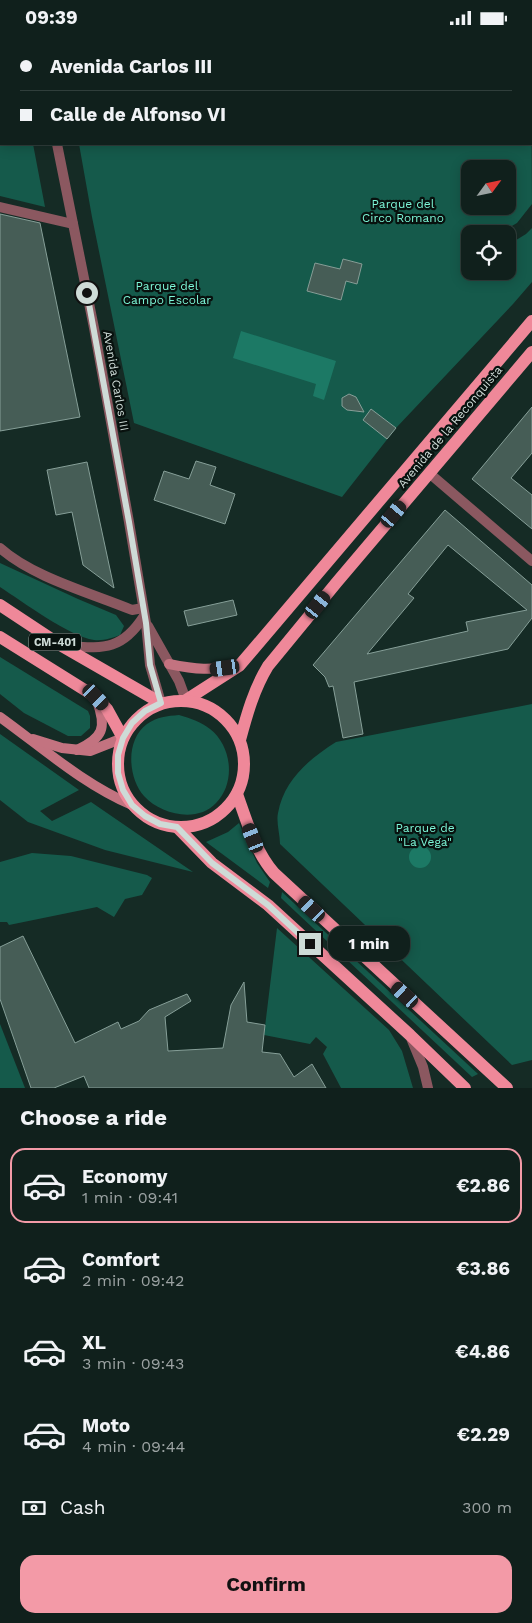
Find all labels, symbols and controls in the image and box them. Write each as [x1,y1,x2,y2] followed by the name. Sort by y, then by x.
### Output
[25,6,78,29] text: 09:39
[50,55,212,78] text: Avenida Carlos III
[50,103,226,126] text: Calle de Alfonso VI
[461,160,516,215] north arrow
[461,160,516,280] map controls
[362,197,444,225] park label: Parque del Circo Romano
[461,225,516,280] button: locate
[123,279,211,307] park label: Parque del Campo Escolar
[76,282,98,304] route start
[100,330,132,432] street label: Avenida Carlos III
[395,363,505,491] street label: Avenida de la Reconquista
[378,498,409,530] car
[302,589,333,621] car
[29,633,81,651] road number: CM-401
[209,658,240,678] car
[80,681,111,713] car
[240,821,265,855] car
[395,821,455,849] park label: Parque de "La Vega"
[295,893,328,925] car
[328,927,410,961] callout: 1 min
[299,933,321,955] route end
[348,934,390,953] text: 1 min
[388,979,421,1011] car
[20,1105,167,1130] text: Choose a ride
[22,1163,67,1208] icon: car
[82,1165,167,1188] text: Economy
[456,1174,510,1197] text: €2.86
[82,1188,178,1207] text: 1 min · 09:41
[22,1246,67,1291] icon: car
[82,1248,160,1271] text: Comfort
[456,1257,510,1280] text: €3.86
[82,1271,184,1290] text: 2 min · 09:42
[22,1329,67,1374] icon: car
[82,1331,106,1354] text: XL
[455,1340,510,1363] text: €4.86
[82,1354,184,1373] text: 3 min · 09:43
[22,1412,67,1457] icon: car
[82,1414,130,1437] text: Moto
[457,1423,510,1446] text: €2.29
[82,1437,185,1456] text: 4 min · 09:44
[20,1494,48,1522] icon: cash
[60,1496,106,1519] text: Cash
[462,1498,512,1517] text: 300 m
[20,1555,512,1613] button: Confirm

